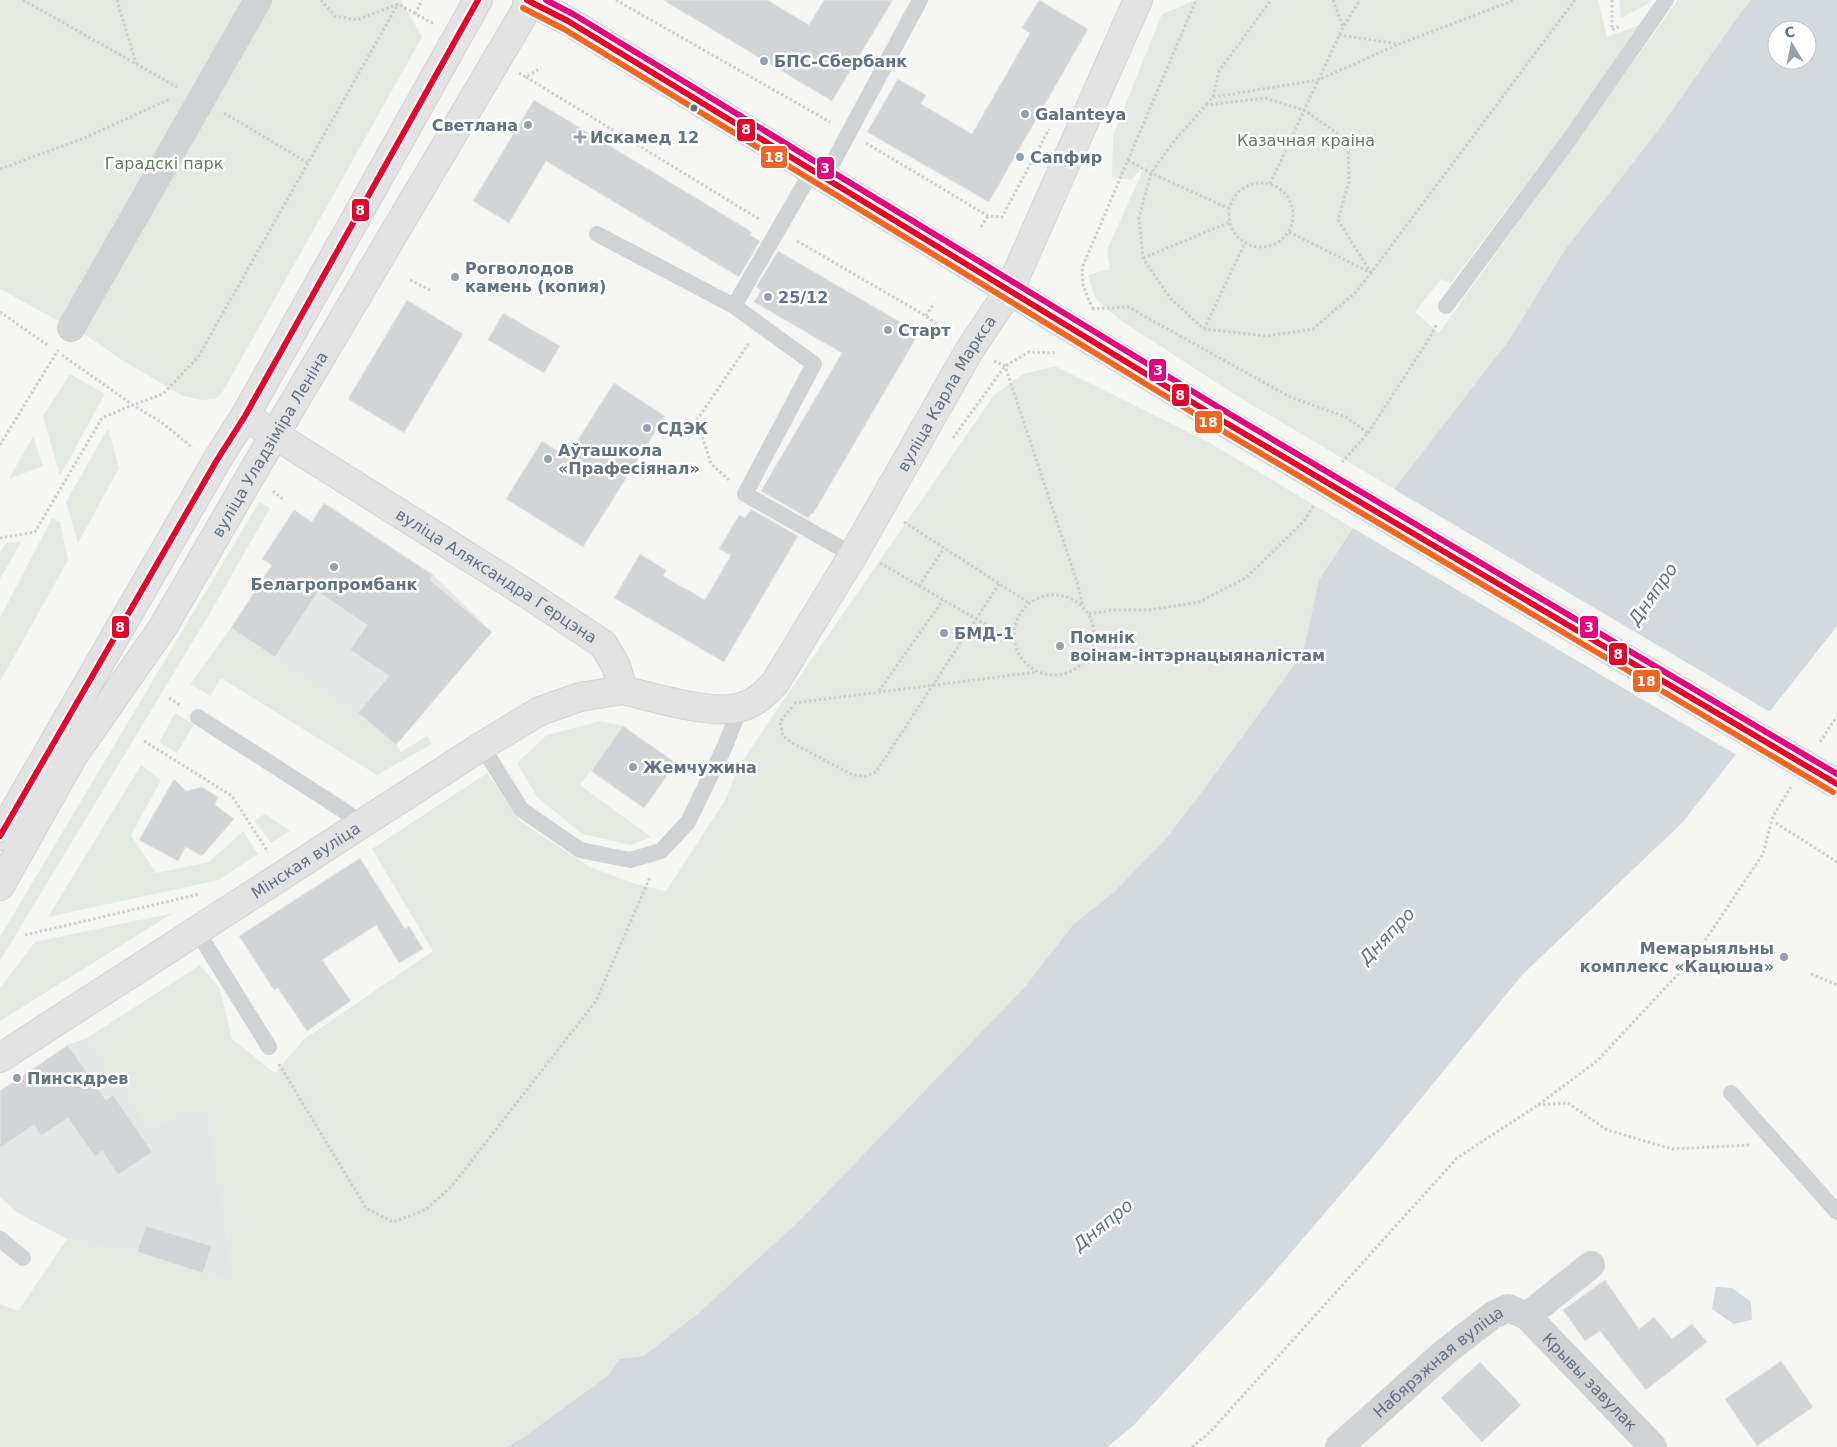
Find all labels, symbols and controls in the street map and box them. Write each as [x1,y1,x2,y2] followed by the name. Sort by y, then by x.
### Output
[1767,20,1817,70] north arrow
[1783,23,1796,41] text: С
[774,52,907,71] place label: БПС-Сбербанк
[758,55,770,67] marker: БПС-Сбербанк
[689,103,699,113] unlabelled marker
[1035,105,1126,124] place label: Galanteya
[1019,108,1031,120] marker: Galanteya
[432,116,518,135] place label: Светлана
[736,118,756,142] line badge: 8
[522,119,534,131] marker: Светлана
[741,121,751,137] text: 8
[590,128,699,147] place label: Искамед 12
[574,131,586,143] marker: Искамед 12
[1237,131,1375,150] park label: Казачная краіна
[760,145,788,169] line badge: 18
[1030,148,1102,167] place label: Сапфир
[764,149,784,165] text: 18
[1014,151,1026,163] marker: Сапфир
[105,154,224,173] park label: Гарадскі парк
[816,156,835,180] line badge: 3
[820,160,830,176] text: 3
[351,198,370,222] line badge: 8
[355,202,365,218] text: 8
[465,259,606,296] place label: Рогволодов камень (копия)
[449,271,461,283] marker: Рогволодов камень (копия)
[778,288,828,307] place label: 25/12
[762,291,774,303] marker: 25/12
[893,312,1000,475] street label: вуліца Карла Маркса
[898,321,951,340] place label: Старт
[882,324,894,336] marker: Старт
[208,348,332,541] street label: вуліца Уладзіміра Леніна
[1148,358,1167,382] line badge: 3
[1153,362,1163,378] text: 3
[1171,383,1190,407] line badge: 8
[1175,387,1185,403] text: 8
[1194,410,1223,434] line badge: 18
[1198,414,1218,430] text: 18
[657,419,708,438] place label: СДЭК
[641,422,653,434] marker: СДЭК
[558,441,700,478] place label: Аўташкола «Прафесіянал»
[542,453,554,465] marker: Аўташкола «Прафесіянал»
[392,505,600,647] street label: вуліца Аляксандра Герцэна
[1623,559,1682,630] water label: Дняпро
[328,561,340,573] marker: Белагропромбанк
[251,575,418,594] place label: Белагропромбанк
[111,615,130,639] line badge: 8
[1579,615,1599,639] line badge: 3
[115,619,125,635] text: 8
[1584,619,1594,635] text: 3
[954,624,1014,643] place label: БМД-1
[938,627,950,639] marker: БМД-1
[1070,628,1325,665] place label: Помнік воінам-інтэрнацыяналістам
[1054,640,1066,652] marker: Помнік воінам-інтэрнацыяналістам
[1608,642,1628,666] line badge: 8
[1613,646,1623,662] text: 8
[1632,669,1661,693] line badge: 18
[1636,673,1656,689] text: 18
[643,758,757,777] place label: Жемчужина
[627,761,639,773] marker: Жемчужина
[248,818,364,903] street label: Мінская вуліца
[1354,903,1419,969] water label: Дняпро
[1580,939,1774,976] place label: Мемарыяльны комплекс «Кацюша»
[1778,951,1790,963] marker: Мемарыяльны комплекс «Кацюша»
[27,1069,128,1088] place label: Пинскдрев
[11,1072,23,1084] marker: Пинскдрев
[1068,1194,1137,1256] water label: Дняпро
[1369,1303,1506,1422] street label: Набярэжная вуліца
[1538,1329,1641,1435] street label: Крывы завулак

